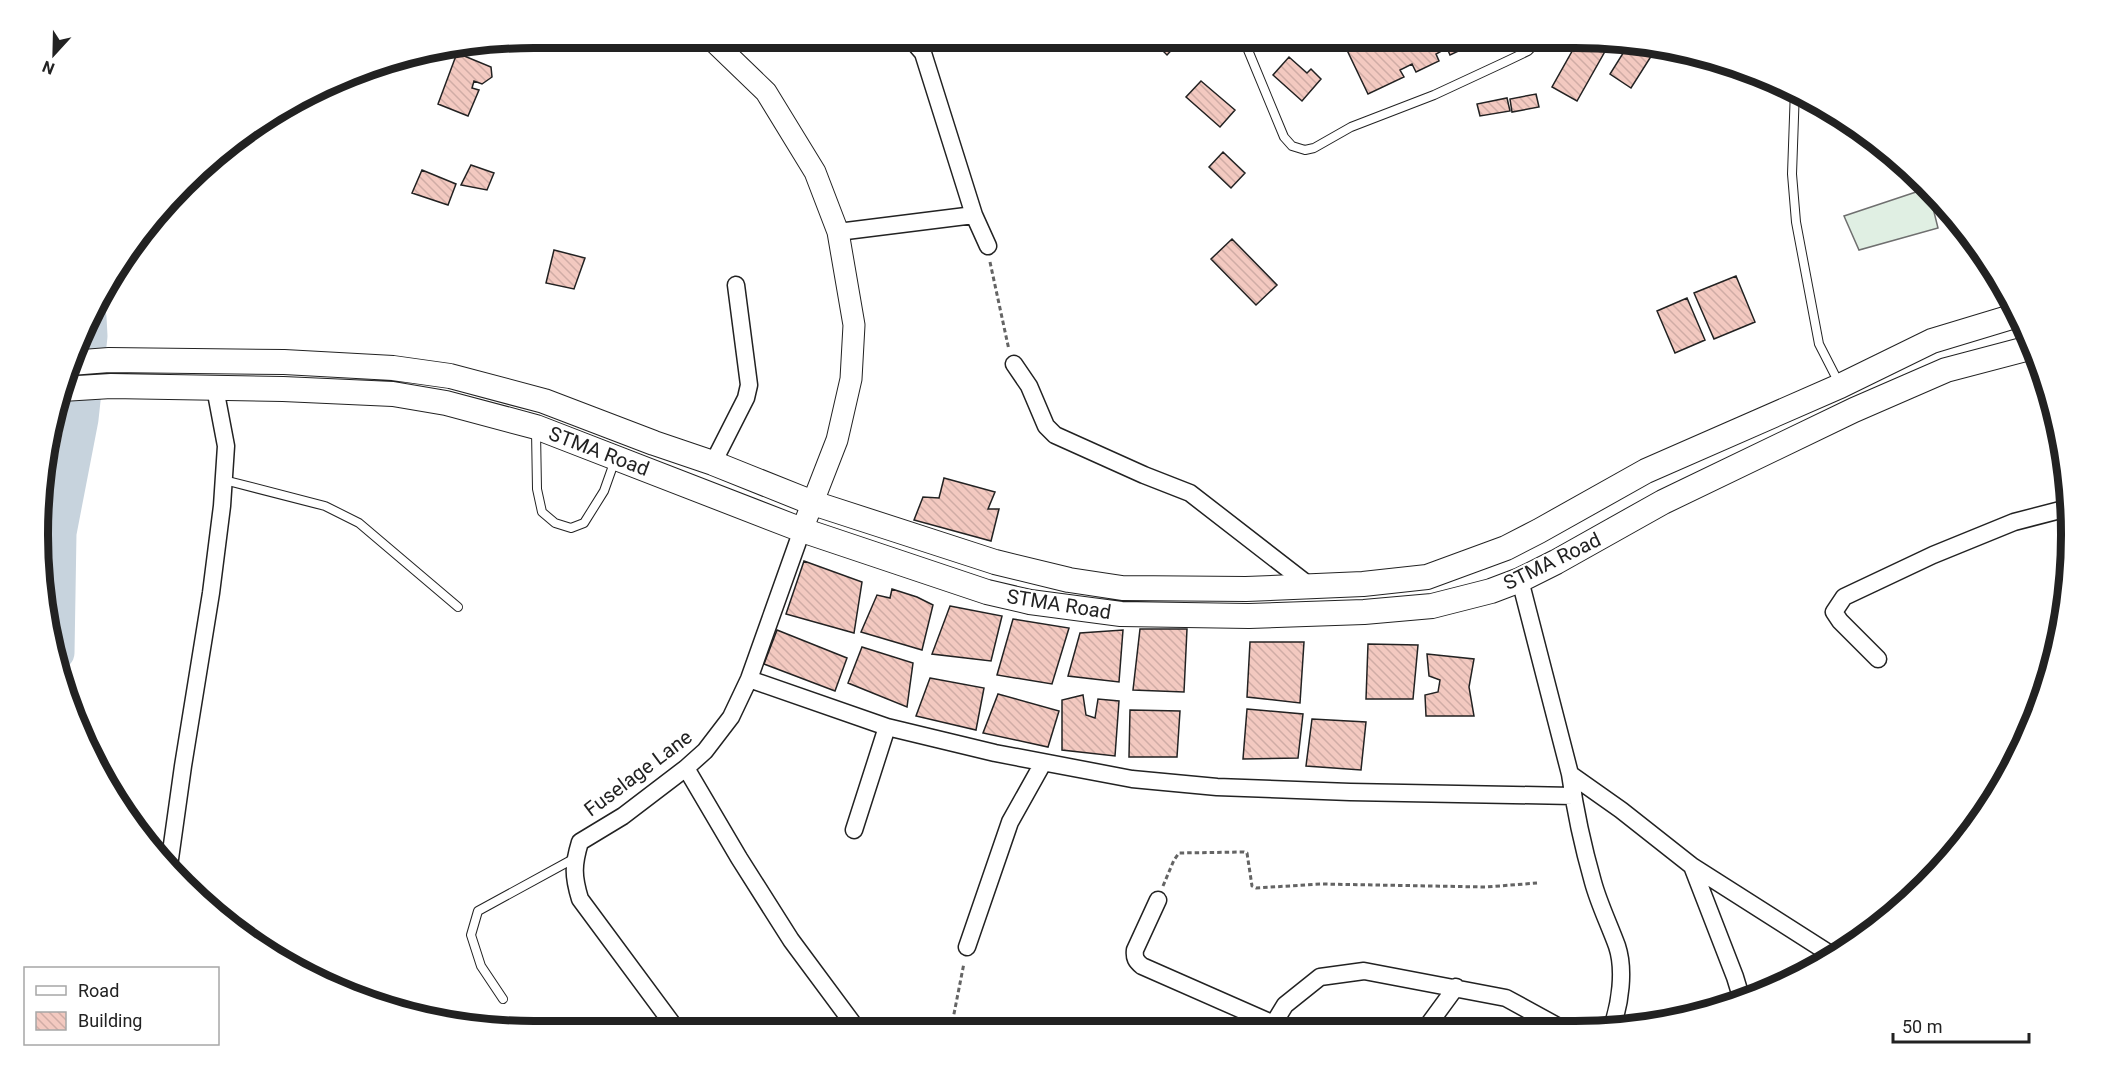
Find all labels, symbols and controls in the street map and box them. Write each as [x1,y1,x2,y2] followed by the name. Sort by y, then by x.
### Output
[24,24,84,84] north arrow
[40,57,57,78] text: N
[546,421,652,481] street label: STMA Road
[1499,527,1605,595] street label: STMA Road
[1005,584,1113,624] street label: STMA Road
[579,725,697,821] street label: Fuselage Lane
[24,967,219,1045] legend
[78,980,119,1001] text: Road
[1893,1006,2030,1044] scale bar
[78,1010,142,1031] text: Building
[1902,1016,1942,1037] text: 50 m

